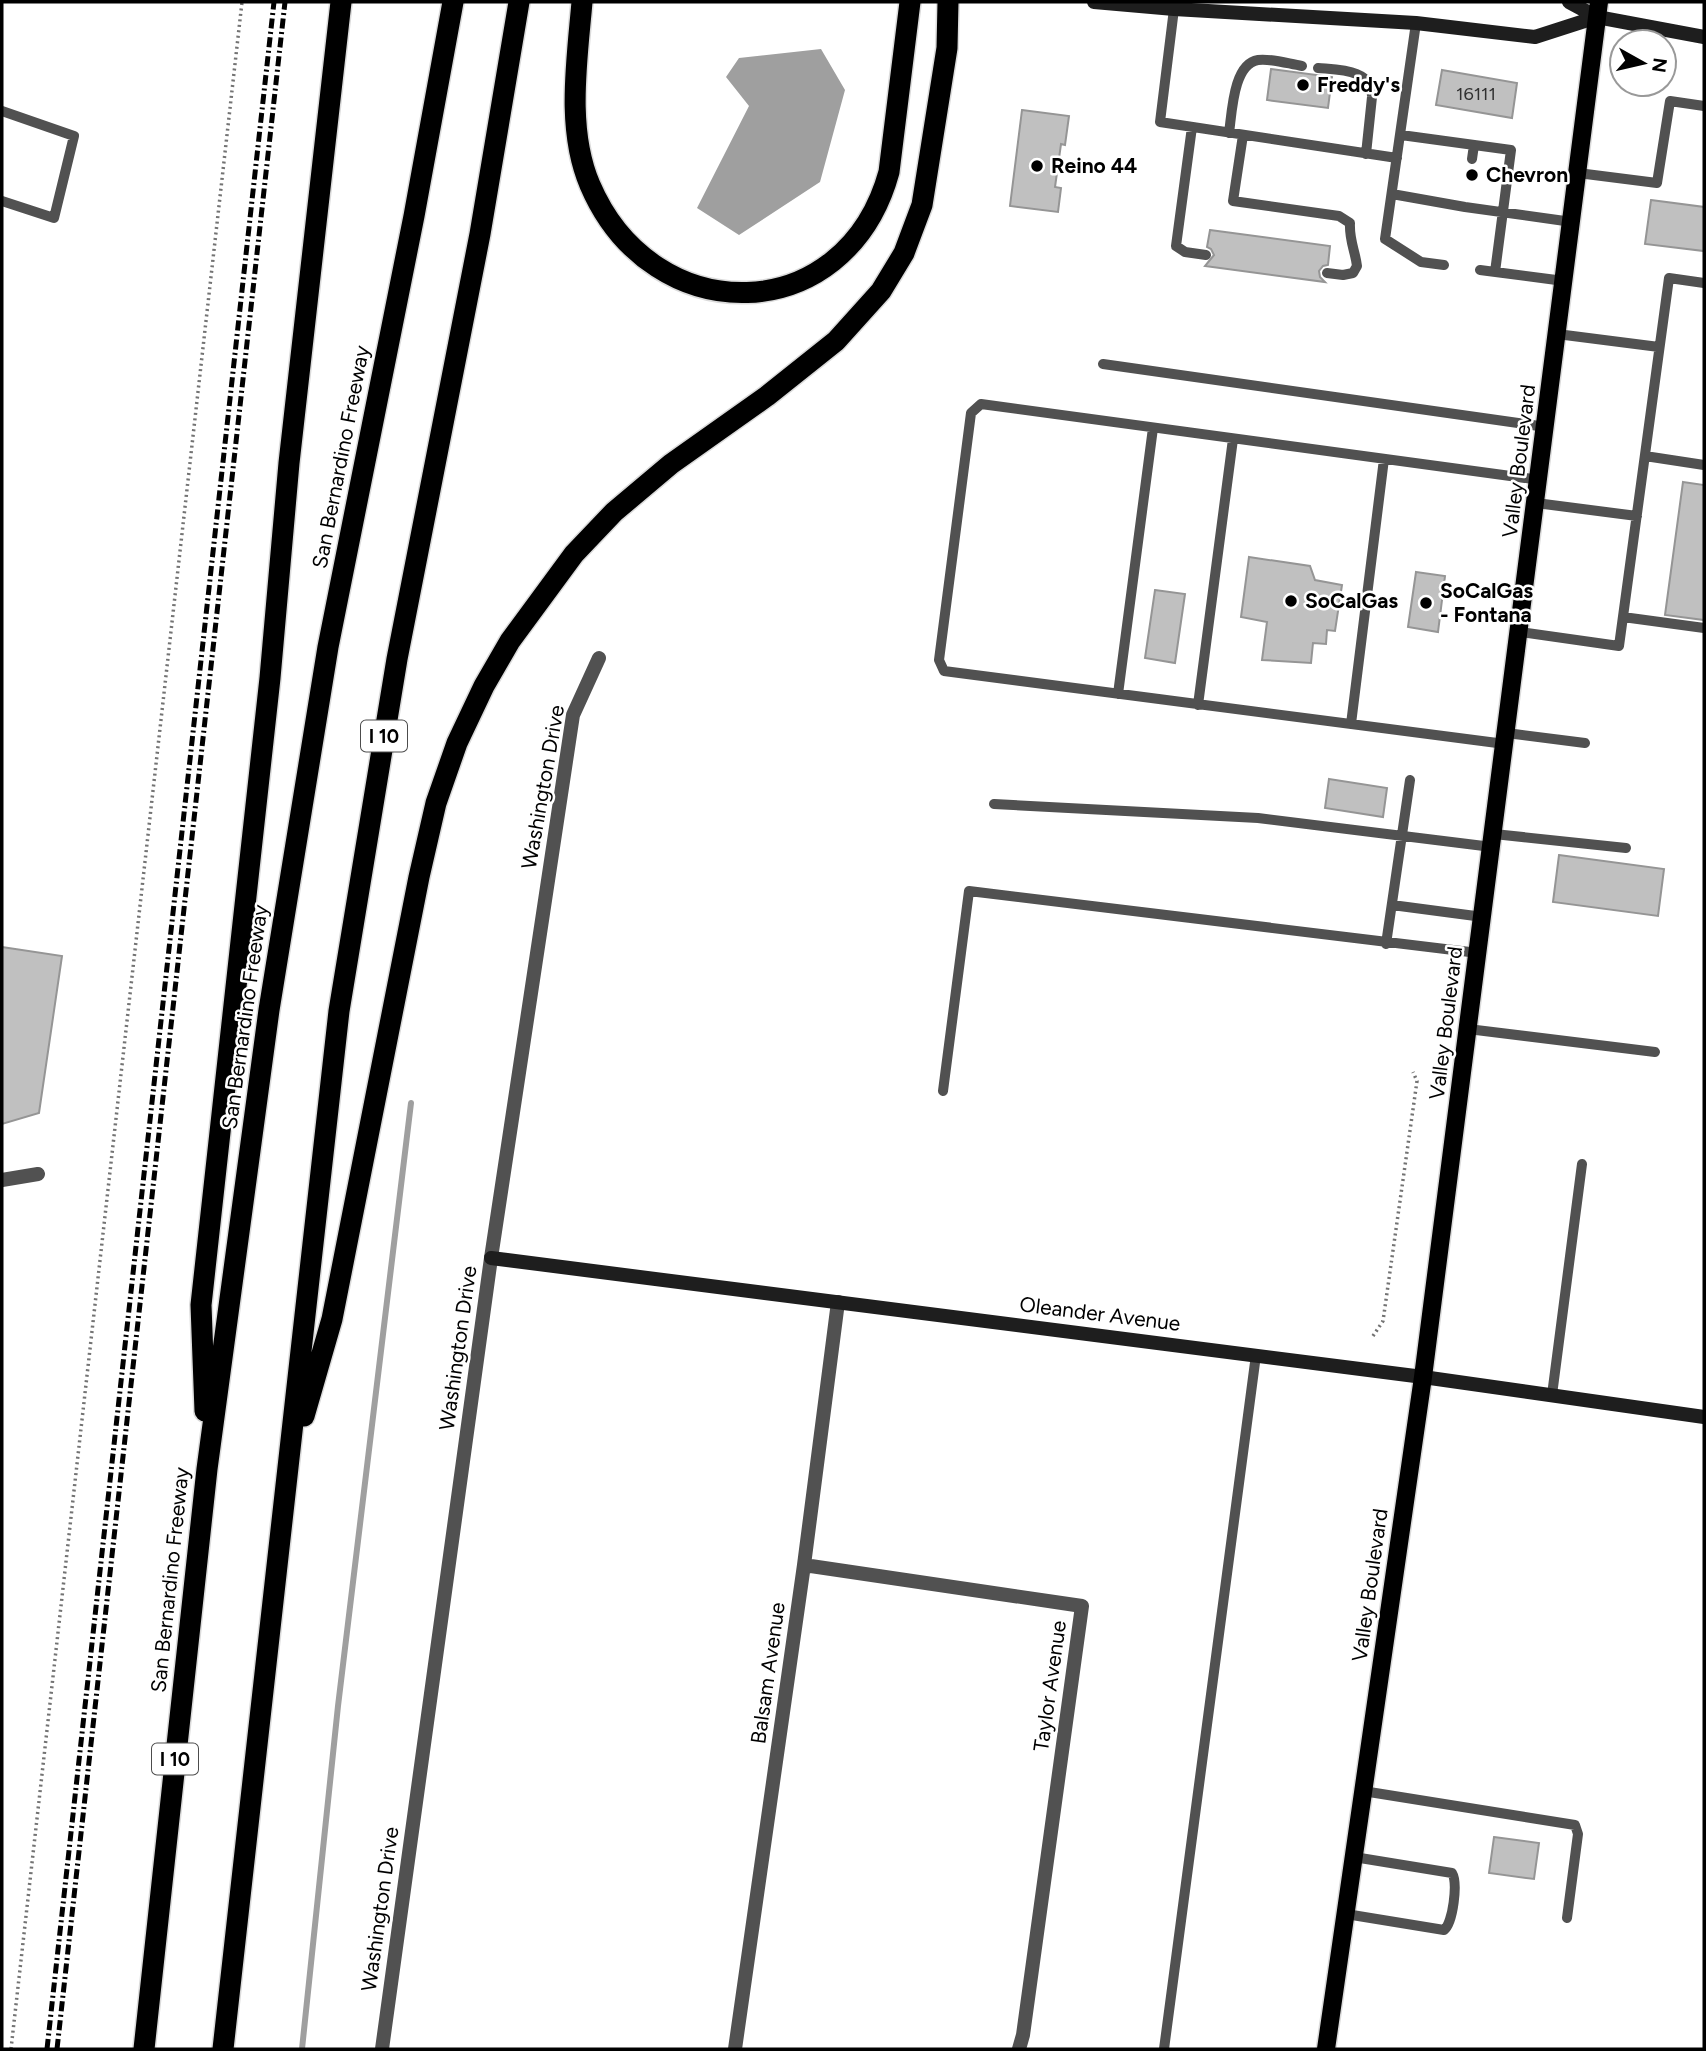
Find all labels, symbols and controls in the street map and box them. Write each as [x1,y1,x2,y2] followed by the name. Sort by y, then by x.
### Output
[1608,28,1678,98] north arrow
[1647,56,1672,74] text: N
[1317,72,1400,97] place label: Freddy's
[1295,77,1311,93] marker: Freddy's
[1456,83,1496,105] house number: 16111
[1051,153,1137,178] place label: Reino 44
[1029,158,1045,174] marker: Reino 44
[1486,162,1568,187] place label: Chevron
[1464,167,1480,183] marker: Chevron
[307,343,374,570] street label: San Bernardino Freeway
[1497,383,1540,539] street label: Valley Boulevard
[1440,578,1533,627] place label: SoCalGas - Fontana
[1305,588,1398,613] place label: SoCalGas
[1283,593,1299,609] marker: SoCalGas
[1418,595,1434,611] marker: SoCalGas - Fontana
[516,703,569,871] street label: Washington Drive
[361,720,407,751] road number: I 10
[216,903,273,1131] street label: San Bernardino Freeway
[1424,945,1467,1101] street label: Valley Boulevard
[434,1264,481,1432] street label: Washington Drive
[1018,1291,1182,1336] street label: Oleander Avenue
[145,1466,194,1694] street label: San Bernardino Freeway
[1346,1507,1393,1663] street label: Valley Boulevard
[745,1601,790,1745] street label: Balsam Avenue
[1028,1619,1071,1753] street label: Taylor Avenue
[152,1744,198,1774] road number: I 10
[356,1825,403,1993] street label: Washington Drive

